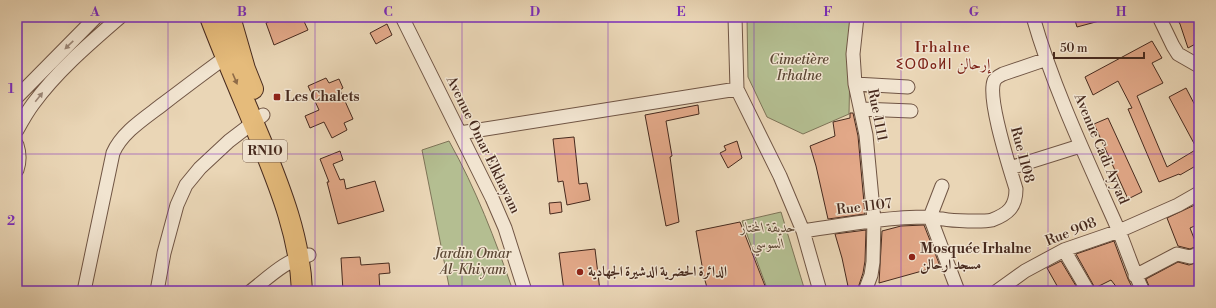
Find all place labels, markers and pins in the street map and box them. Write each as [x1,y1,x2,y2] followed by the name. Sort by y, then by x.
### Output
[285,88,360,106] place label: Les Chalets
[272,92,282,102] marker: Les Chalets
[920,240,1032,274] place label: Mosquée Irhalne مسجد ارحالن
[907,252,917,262] marker: Mosquée Irhalne مسجد ارحالن
[588,263,727,281] place label: الدائرة الحضرية الدشيرة الجهادية
[575,267,585,277] marker: الدائرة الحضرية الدشيرة الجهادية

